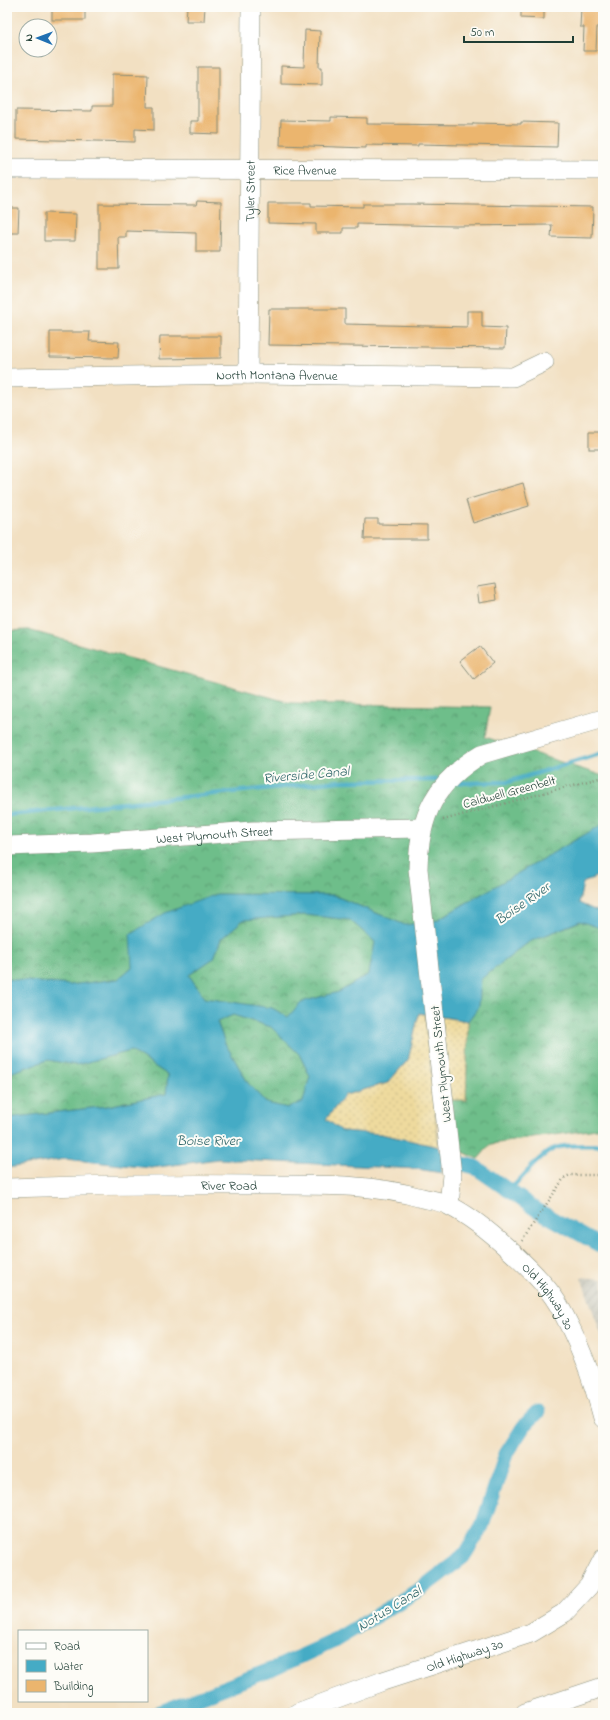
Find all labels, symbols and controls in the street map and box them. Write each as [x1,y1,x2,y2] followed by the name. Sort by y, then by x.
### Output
[18,18,58,58] north arrow
[464,18,573,44] scale bar
[470,24,494,42] text: 50 m
[21,34,37,42] text: N
[241,159,261,222] street label: Tyler Street
[273,161,337,181] street label: Rice Avenue
[216,366,338,386] street label: North Montana Avenue
[262,761,352,790] water label: Riverside Canal
[461,771,558,814] street label: Caldwell Greenbelt
[156,823,274,849] street label: West Plymouth Street
[491,877,556,931] water label: Boise River
[426,1004,458,1123] street label: West Plymouth Street
[177,1131,241,1152] water label: Boise River
[201,1177,258,1196] street label: River Road
[517,1259,578,1334] street label: Old Highway 30
[354,1580,427,1637] water label: Notus Canal
[18,1630,148,1702] legend
[424,1635,506,1677] street label: Old Highway 30
[54,1638,80,1656] text: Road
[54,1658,83,1676] text: Water
[53,1678,93,1697] text: Building

